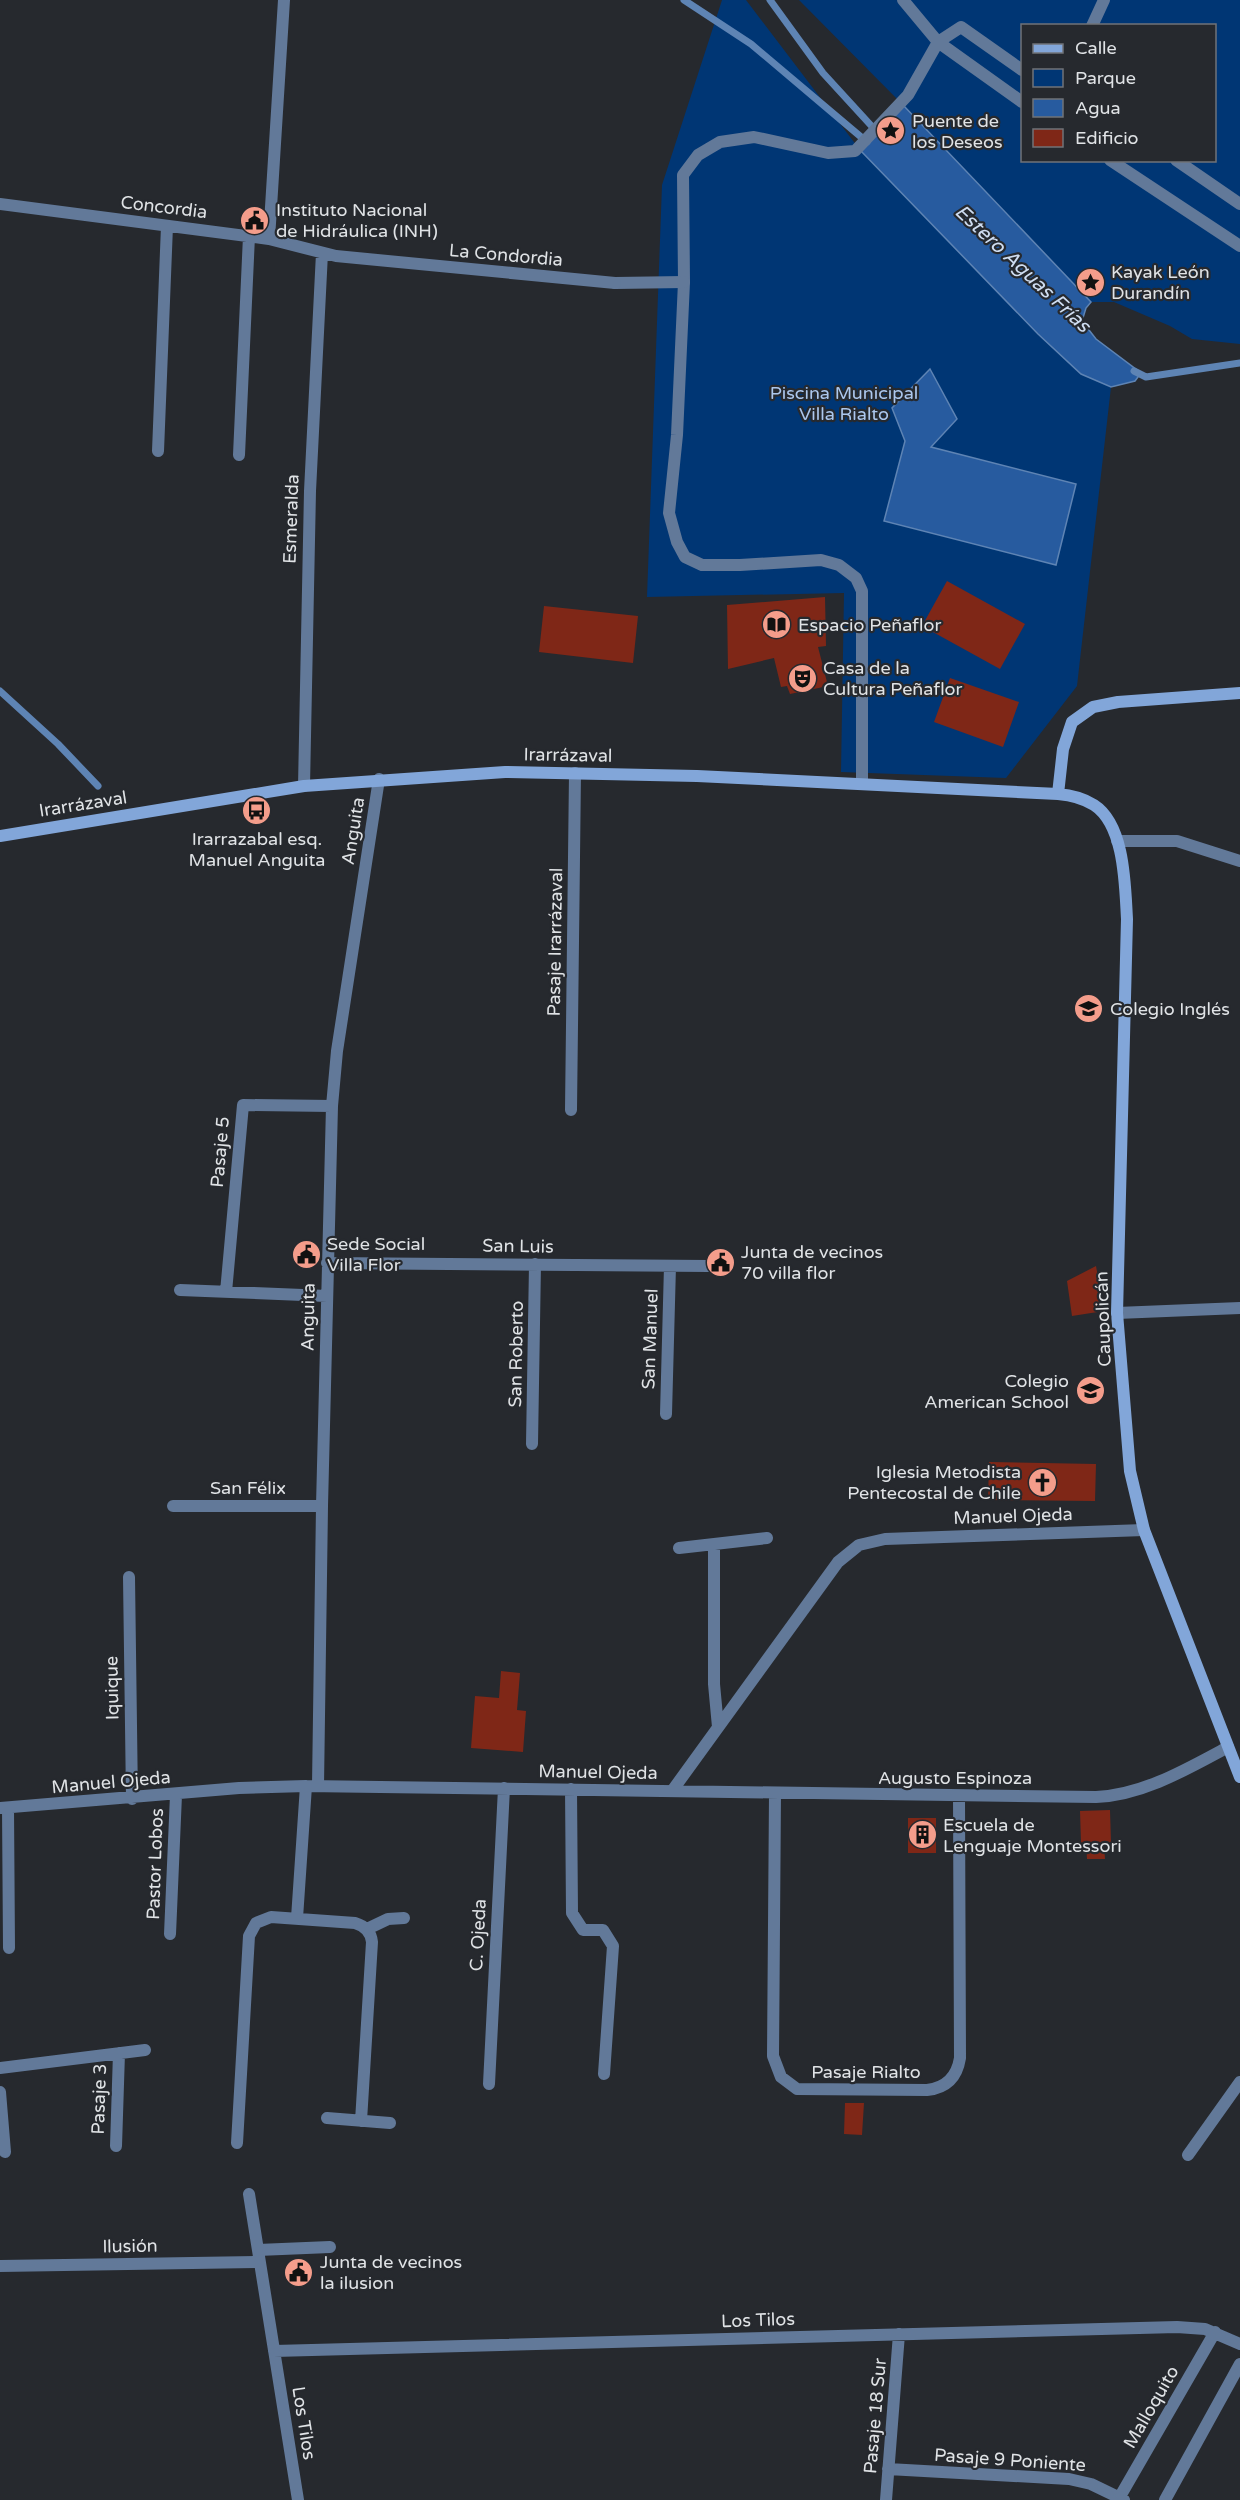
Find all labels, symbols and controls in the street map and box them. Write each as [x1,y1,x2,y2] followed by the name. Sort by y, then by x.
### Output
[1021,24,1216,162] legend
[1075,37,1117,59] text: Calle
[1075,67,1136,89] text: Parque
[1075,97,1121,119] text: Agua
[912,110,1003,153] place label: Puente de los Deseos
[875,115,907,147] place icon: Puente de los Deseos
[1075,127,1139,149] text: Edificio
[119,191,209,223] street label: Concordia
[276,199,438,242] place label: Instituto Nacional de Hidráulica (INH)
[950,200,1096,339] water label: Estero Aguas Frías
[239,204,271,236] public building icon: Instituto Nacional de Hidráulica (INH)
[448,239,564,271] street label: La Condordia
[1111,261,1210,304] place label: Kayak León Durandín
[1074,266,1106,298] place icon: Kayak León Durandín
[770,382,918,425] park label: Piscina Municipal Villa Rialto
[278,474,304,564] street label: Esmeralda
[761,609,793,641] library icon: Espacio Peñaflor
[798,614,941,636] place label: Espacio Peñaflor
[823,657,963,700] place label: Casa de la Cultura Peñaflor
[786,662,818,694] theatre icon: Casa de la Cultura Peñaflor
[523,743,613,767] street label: Irarrázaval
[37,786,129,822] street label: Irarrázaval
[241,794,273,826] bus stop icon: Irarrazabal esq. Manuel Anguita
[337,796,369,866] street label: Anguita
[189,828,325,871] place label: Irarrazabal esq. Manuel Anguita
[543,867,567,1017] street label: Pasaje Irarrázaval
[1073,993,1105,1025] school or university icon: Colegio Inglés
[1110,998,1230,1020] place label: Colegio Inglés
[206,1116,234,1188] street label: Pasaje 5
[327,1233,425,1276] place label: Sede Social Villa Flor
[482,1234,554,1258] street label: San Luis
[290,1238,322,1270] public building icon: Sede Social Villa Flor
[741,1241,883,1284] place label: Junta de vecinos 70 villa flor
[704,1246,736,1278] public building icon: Junta de vecinos 70 villa flor
[1090,1271,1116,1367] street label: Caupolicán
[296,1283,320,1351] street label: Anguita
[637,1288,663,1390] street label: San Manuel
[504,1300,528,1408] street label: San Roberto
[924,1370,1069,1413] place label: Colegio American School
[1074,1375,1106,1407] school or university icon: Colegio American School
[847,1461,1021,1504] place label: Iglesia Metodista Pentecostal de Chile
[1026,1466,1058,1498] church icon: Iglesia Metodista Pentecostal de Chile
[210,1477,286,1499] street label: San Félix
[953,1503,1073,1529] street label: Manuel Ojeda
[100,1656,124,1720] street label: Iquique
[538,1760,658,1784] street label: Manuel Ojeda
[51,1766,171,1798] street label: Manuel Ojeda
[878,1767,1032,1789] street label: Augusto Espinoza
[142,1808,168,1920] street label: Pastor Lobos
[943,1814,1122,1857] place label: Escuela de Lenguaje Montessori
[906,1819,938,1851] building icon: Escuela de Lenguaje Montessori
[465,1898,491,1972] street label: C. Ojeda
[811,2061,921,2083] street label: Pasaje Rialto
[87,2063,111,2135] street label: Pasaje 3
[102,2235,158,2257] street label: Ilusión
[320,2251,462,2294] place label: Junta de vecinos la ilusion
[283,2256,315,2288] public building icon: Junta de vecinos la ilusion
[721,2308,795,2332] street label: Los Tilos
[859,2357,891,2475] street label: Pasaje 18 Sur
[1118,2362,1184,2452] street label: Malloquito
[287,2385,321,2461] street label: Los Tilos
[933,2444,1087,2476] street label: Pasaje 9 Poniente

